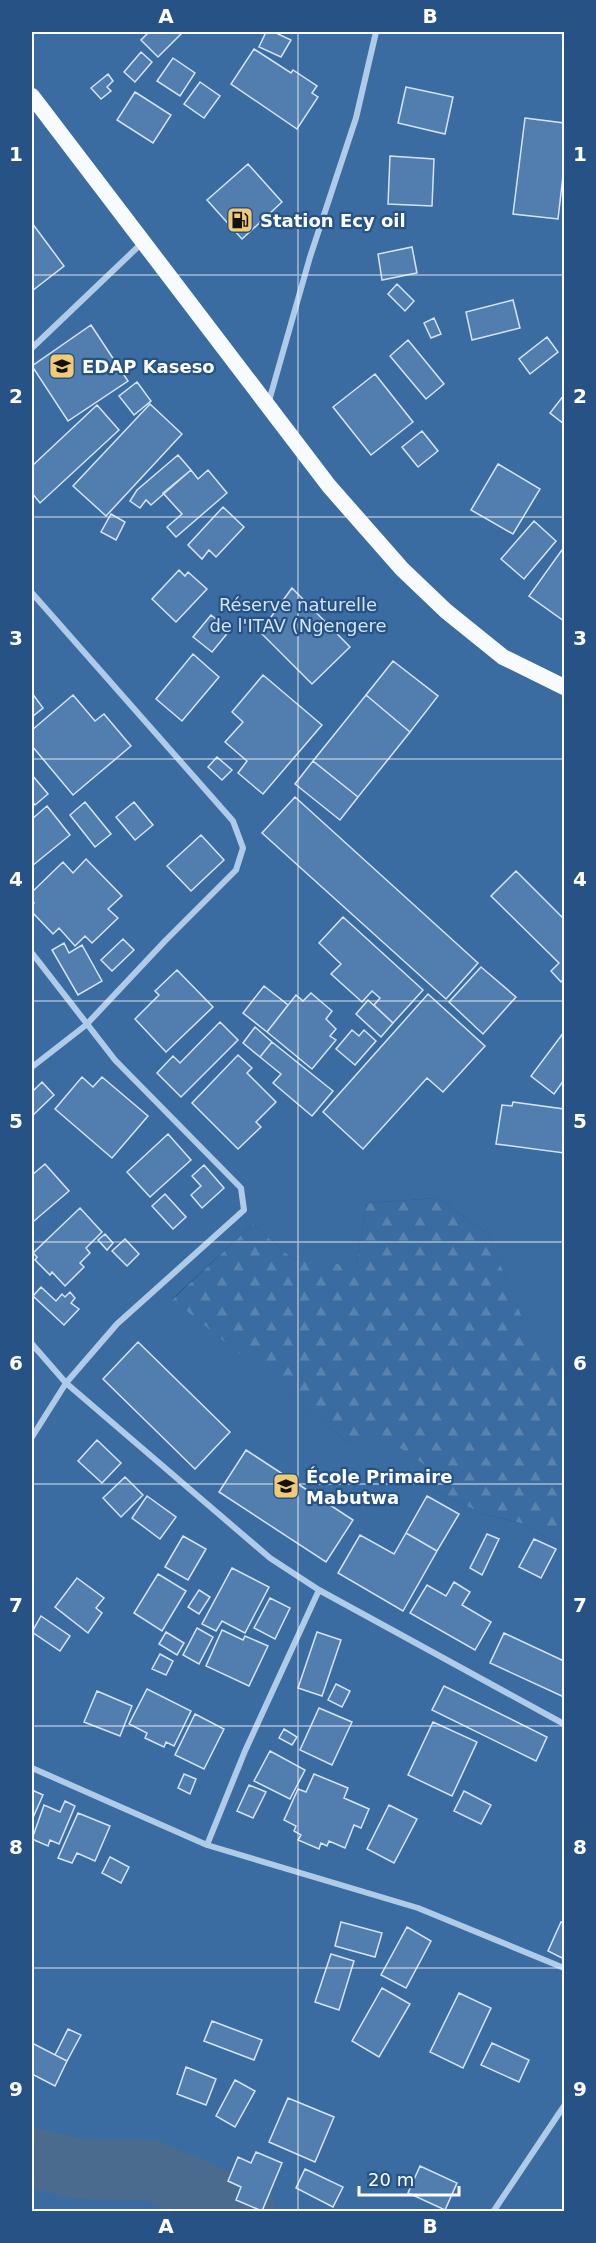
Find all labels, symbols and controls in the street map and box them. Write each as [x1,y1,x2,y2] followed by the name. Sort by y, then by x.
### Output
[158,4,174,28] text: A
[422,4,438,28] text: B
[9,142,23,166] text: 1
[573,142,587,166] text: 1
[225,205,255,235] fuel station icon: Station Ecy oil
[260,210,406,231] place label: Station Ecy oil
[47,351,77,381] school or university icon: EDAP Kaseso
[82,356,215,377] place label: EDAP Kaseso
[9,384,23,408] text: 2
[573,384,587,408] text: 2
[209,594,387,636] park label: Réserve naturelle de l'ITAV (Ngengere
[9,626,23,650] text: 3
[573,626,587,650] text: 3
[9,867,23,891] text: 4
[573,867,587,891] text: 4
[9,1109,23,1133] text: 5
[573,1109,587,1133] text: 5
[9,1351,23,1375] text: 6
[573,1351,587,1375] text: 6
[306,1466,452,1508] place label: École Primaire Mabutwa
[271,1471,301,1501] school or university icon: École Primaire Mabutwa
[9,1593,23,1617] text: 7
[573,1593,587,1617] text: 7
[9,1835,23,1859] text: 8
[573,1835,587,1859] text: 8
[9,2077,23,2101] text: 9
[573,2077,587,2101] text: 9
[359,2159,460,2197] scale bar
[368,2169,414,2190] text: 20 m
[158,2214,174,2238] text: A
[422,2214,438,2238] text: B

